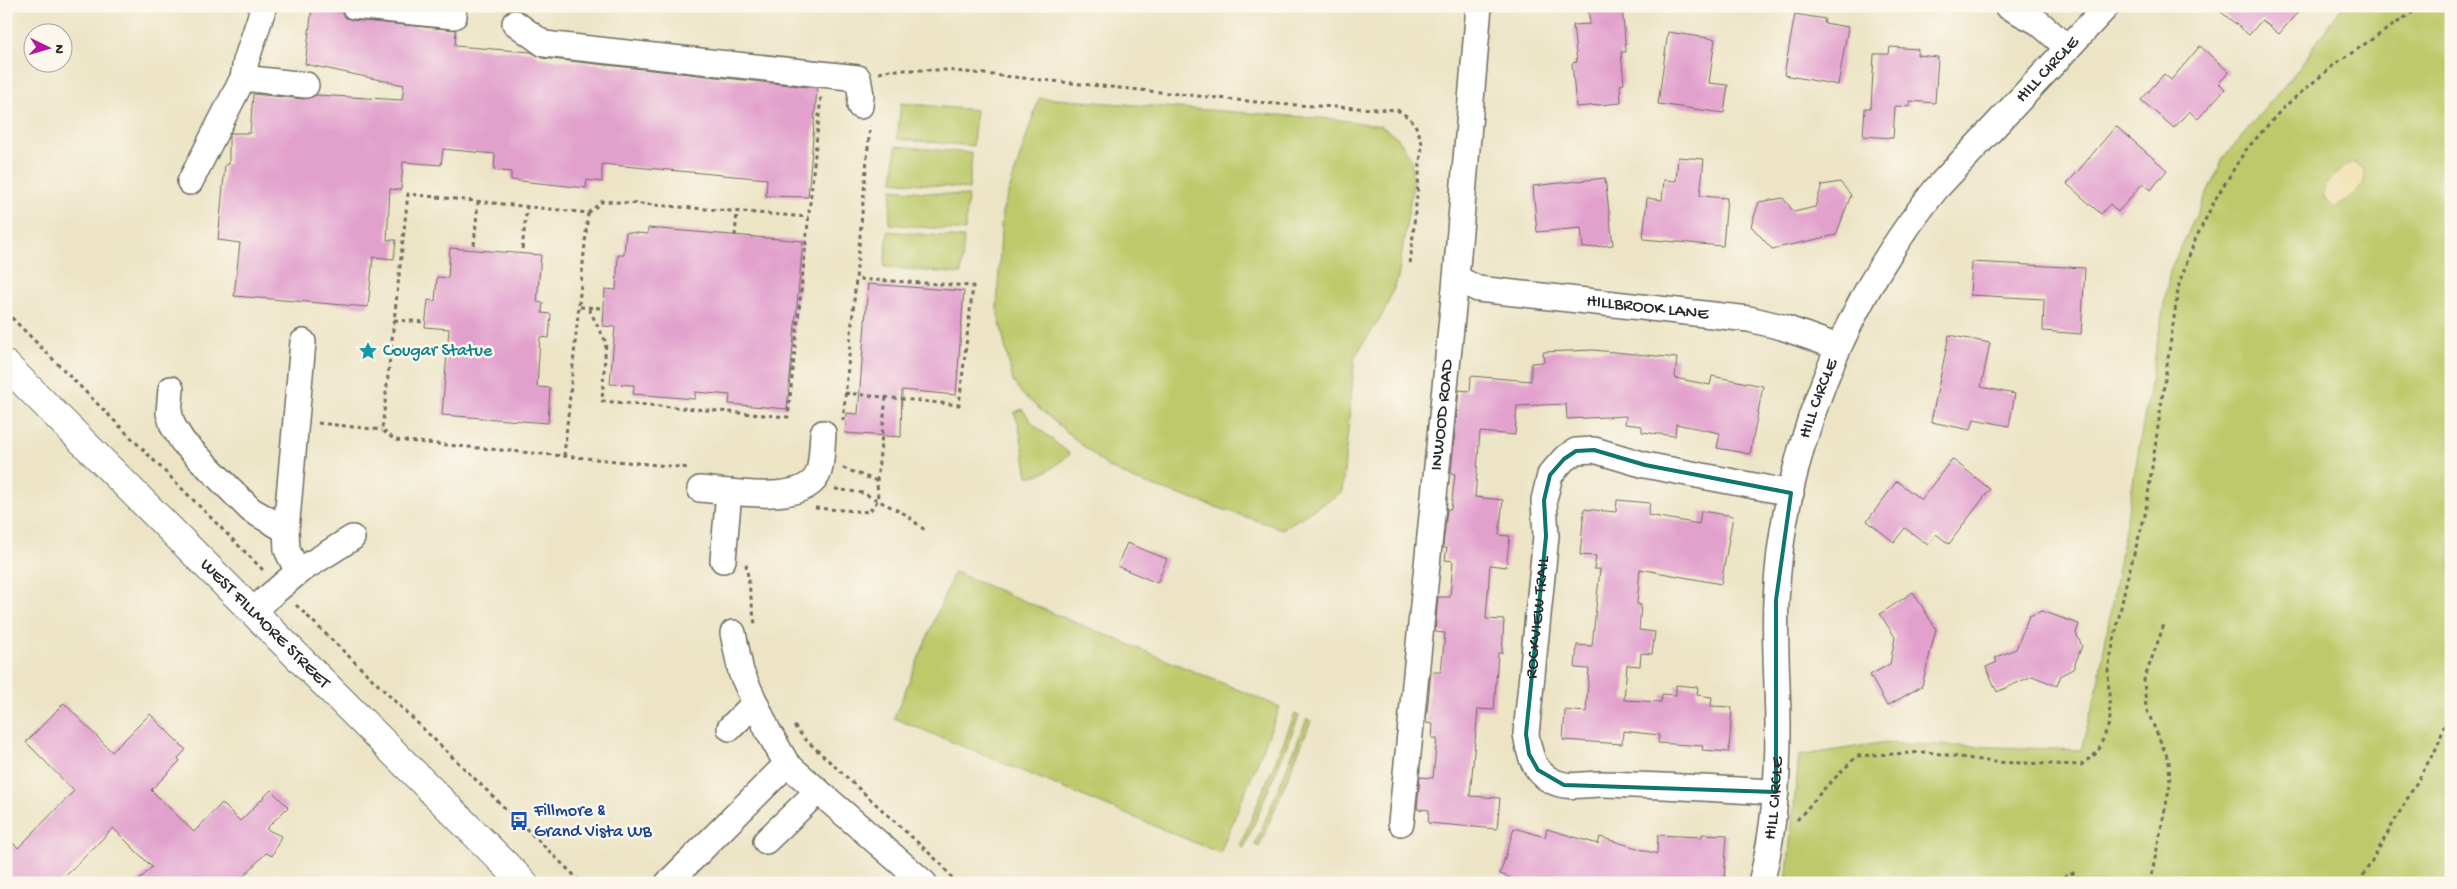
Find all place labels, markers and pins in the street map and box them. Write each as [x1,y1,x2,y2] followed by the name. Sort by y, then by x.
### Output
[357,340,379,362] place icon: Cougar Statue
[383,341,493,362] place label: Cougar Statue
[533,801,653,843] place label: Fillmore & Grand Vista WB
[508,810,530,832] bus stop icon: Fillmore & Grand Vista WB

